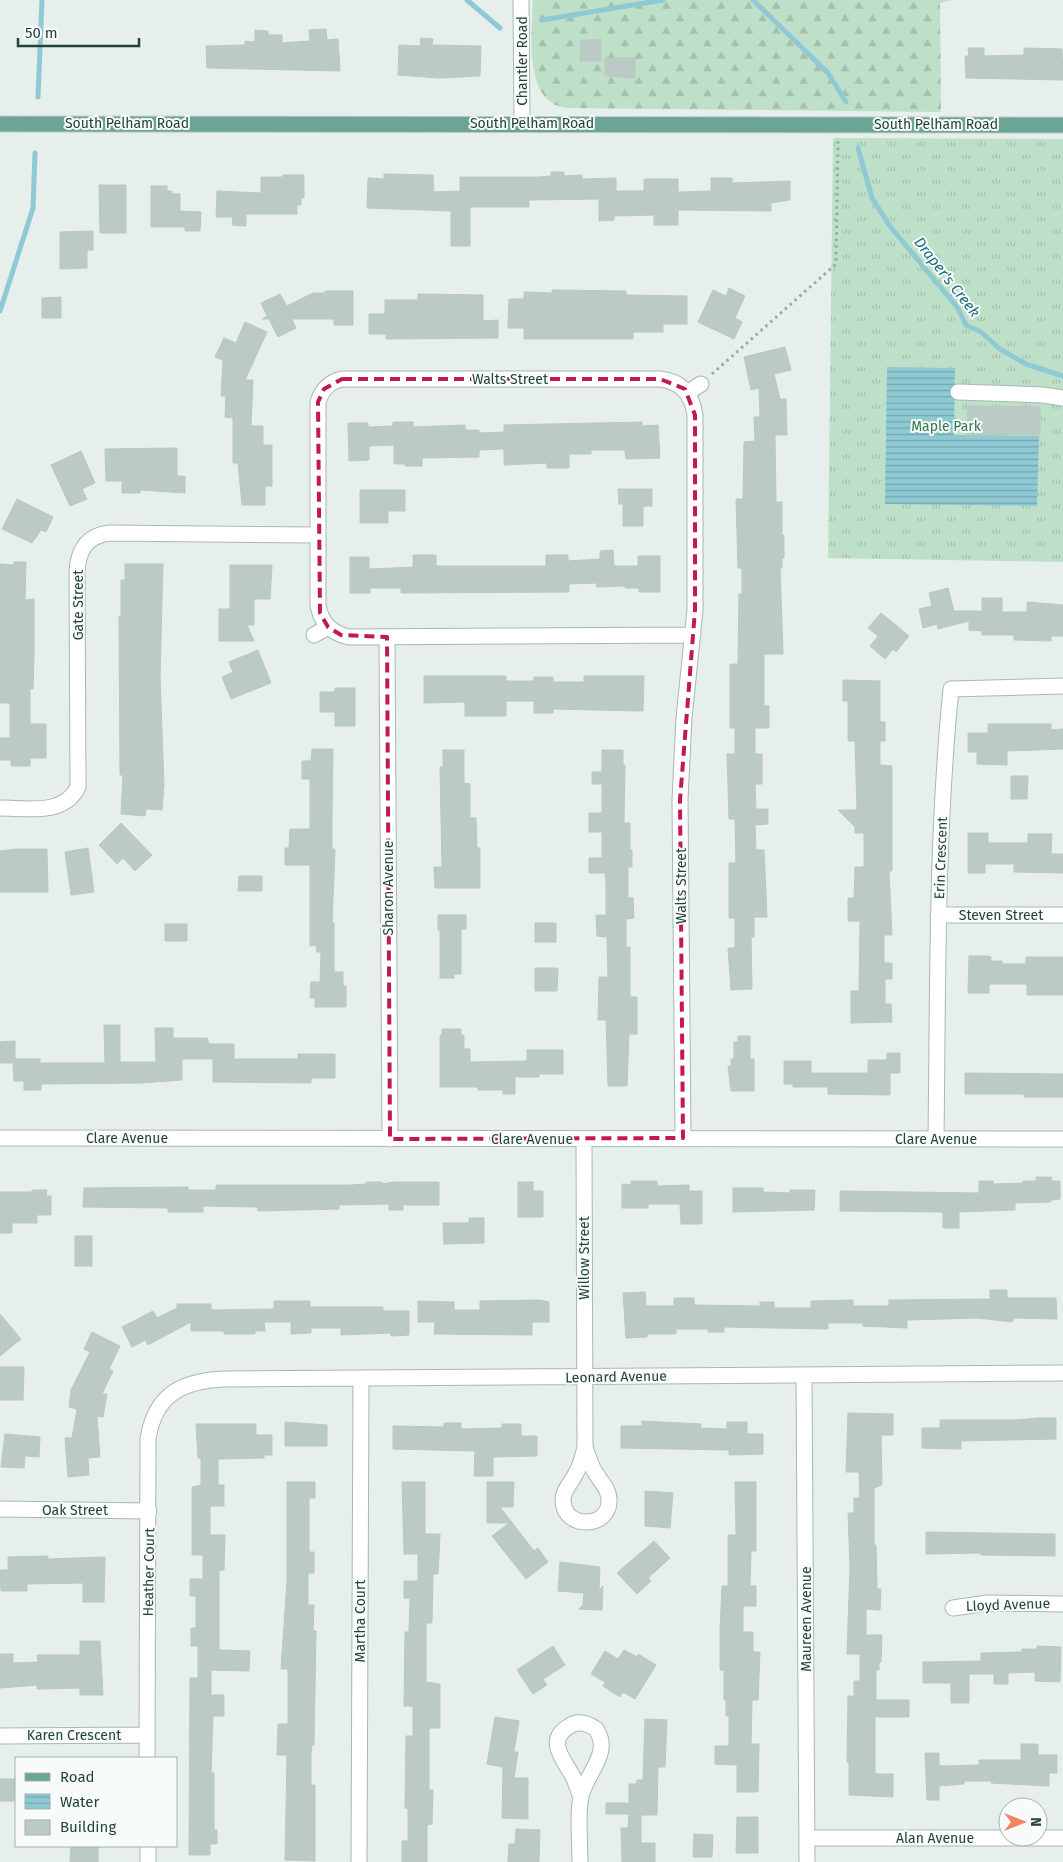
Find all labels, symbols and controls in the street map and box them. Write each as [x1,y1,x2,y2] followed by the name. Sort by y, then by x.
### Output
[18,15,139,47] scale bar
[514,16,531,106] street label: Chantler Road
[25,24,58,42] text: 50 m
[65,115,189,132] street label: South Pelham Road
[470,115,594,132] street label: South Pelham Road
[874,116,998,133] street label: South Pelham Road
[910,233,984,321] water label: Draper's Creek
[472,371,549,388] street label: Walts Street
[911,418,982,435] park label: Maple Park
[70,569,87,640] street label: Gate Street
[931,815,951,900] street label: Erin Crescent
[380,841,397,936] street label: Sharon Avenue
[673,847,690,924] street label: Walts Street
[959,907,1044,924] street label: Steven Street
[86,1130,168,1147] street label: Clare Avenue
[491,1131,573,1148] street label: Clare Avenue
[895,1131,977,1148] street label: Clare Avenue
[576,1215,593,1300] street label: Willow Street
[565,1368,667,1386] street label: Leonard Avenue
[42,1502,109,1519] street label: Oak Street
[140,1526,158,1617] street label: Heather Court
[798,1566,815,1672] street label: Maureen Avenue
[352,1579,369,1662] street label: Martha Court
[966,1595,1050,1615] street label: Lloyd Avenue
[27,1727,122,1744] street label: Karen Crescent
[15,1757,178,1847] legend
[60,1768,95,1786] text: Road
[60,1793,99,1811] text: Water
[998,1797,1048,1847] north arrow
[1027,1817,1044,1827] text: N
[60,1818,116,1836] text: Building
[896,1830,974,1847] street label: Alan Avenue

